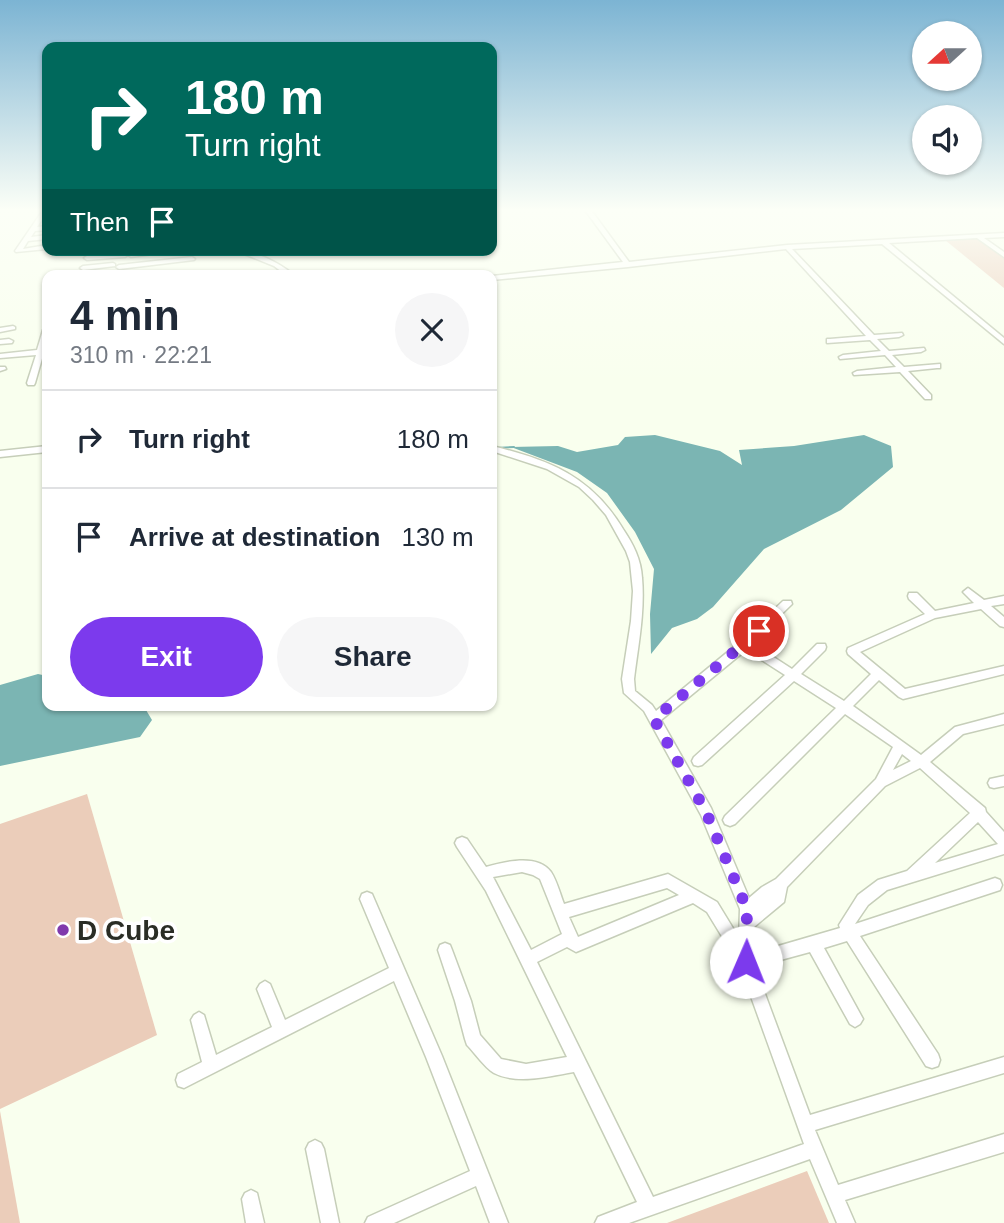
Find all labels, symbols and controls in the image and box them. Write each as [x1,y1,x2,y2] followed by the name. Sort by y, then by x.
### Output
[912,21,982,91] north arrow
[912,21,982,175] map controls
[70,70,161,161] icon: right
[185,70,324,124] text: 180 m
[912,105,982,175] button: sound
[185,127,321,163] text: Turn right
[143,203,181,241] icon: arrive
[70,207,129,237] text: Then
[70,292,180,339] text: 4 min
[395,293,469,367] button: close
[70,342,212,368] text: 310 m · 22:21
[70,420,108,458] icon: right
[129,424,250,454] text: Turn right
[397,424,469,454] text: 180 m
[70,518,108,556] icon: arrive
[129,522,380,552] text: Arrive at destination
[401,522,474,552] text: 130 m
[729,601,789,661] pin
[740,612,778,650] icon: arrive
[70,617,263,697] button: Exit
[277,617,469,697] button: Share
[77,915,175,946] place label: D Cube
[55,922,71,938] marker: D Cube
[709,925,783,999] position arrow

